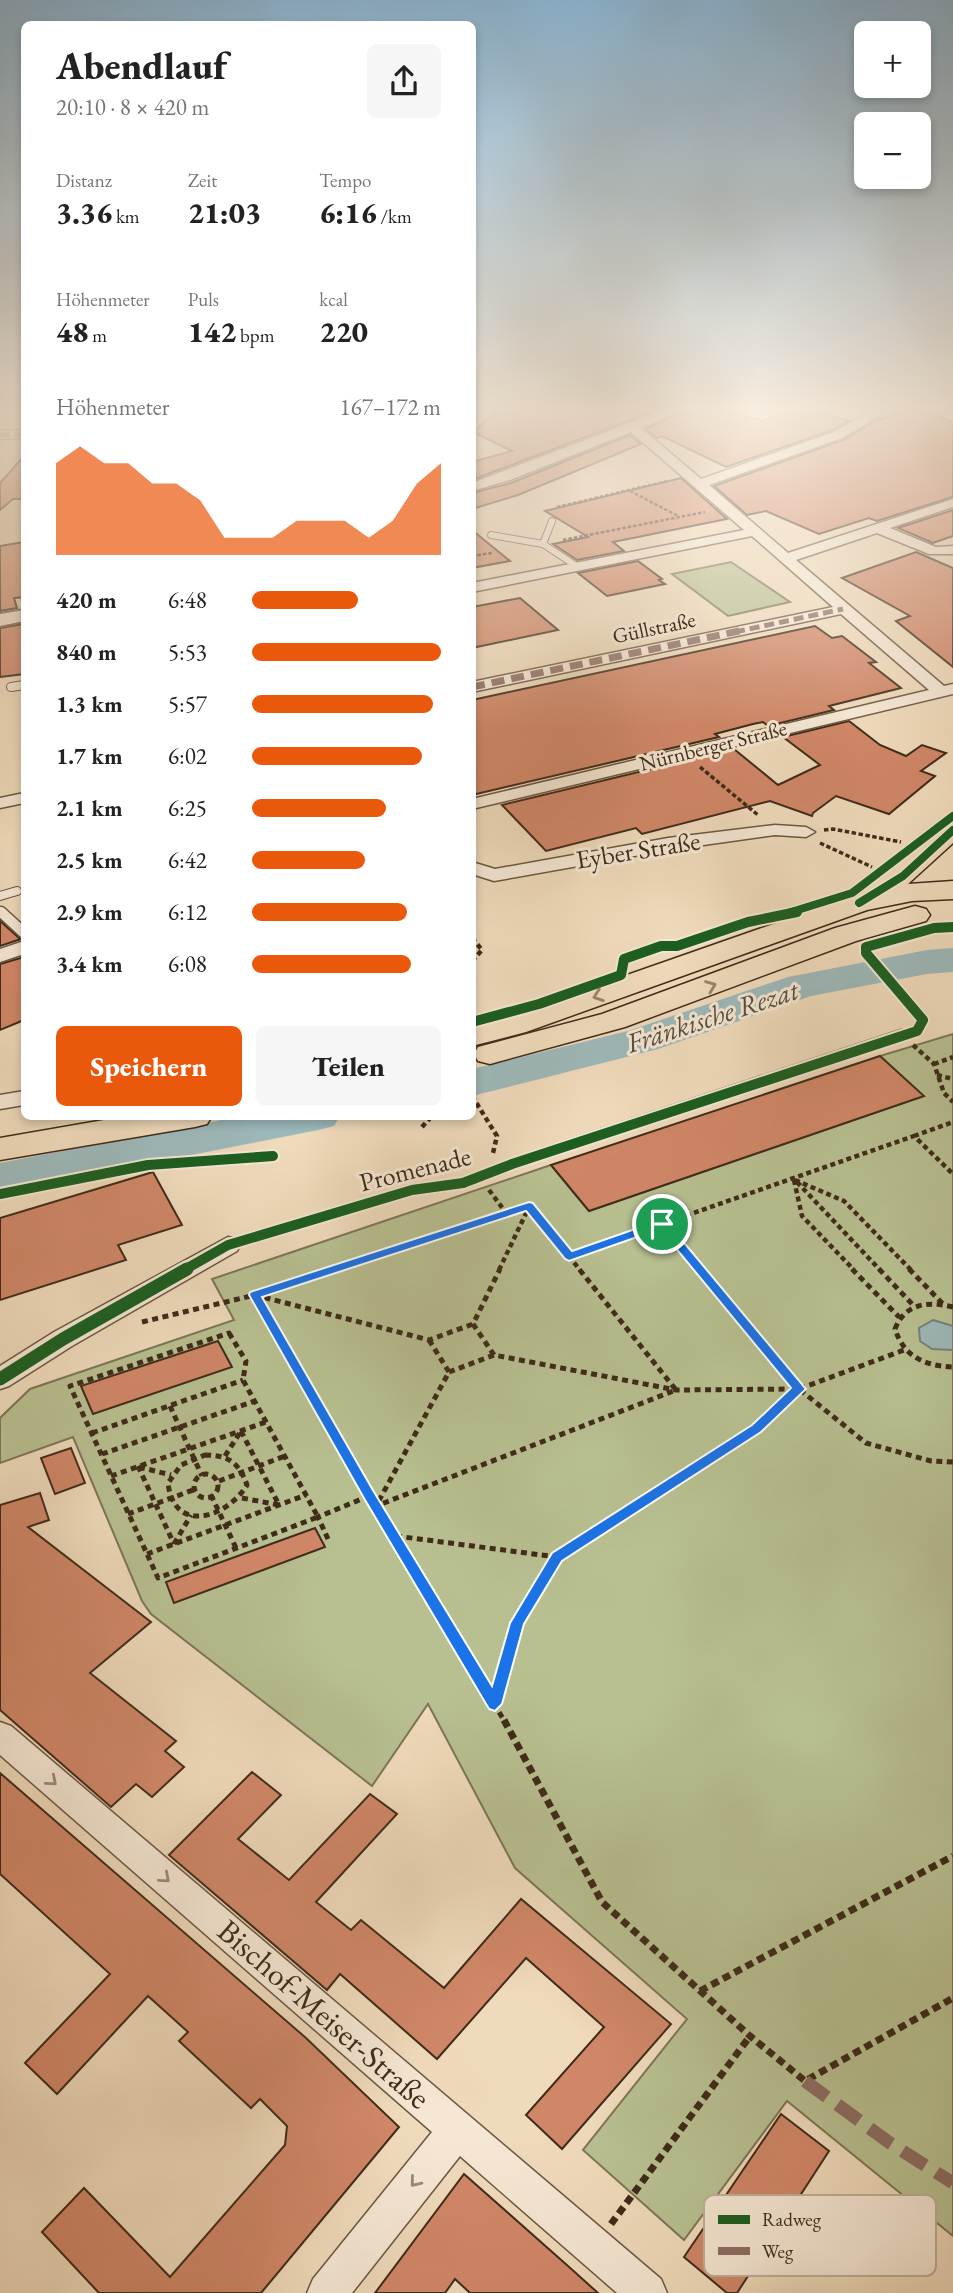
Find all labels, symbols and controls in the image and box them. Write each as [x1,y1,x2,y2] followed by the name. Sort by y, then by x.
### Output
[854,21,931,189] map controls
[854,21,931,98] button: +
[56,41,227,90] text: Abendlauf
[367,44,441,118] button: share
[56,92,209,122] text: 20:10 · 8 × 420 m
[854,112,931,189] button: −
[56,168,112,193] text: Distanz
[188,168,217,193] text: Zeit
[319,168,372,193] text: Tempo
[56,193,112,232] text: 3.36
[188,193,261,232] text: 21:03
[319,193,377,232] text: 6:16
[112,204,140,229] text: km
[377,204,412,229] text: /km
[56,287,150,312] text: Höhenmeter
[188,287,219,312] text: Puls
[319,287,348,312] text: kcal
[56,312,88,351] text: 48
[188,312,236,351] text: 142
[319,312,368,351] text: 220
[88,323,107,348] text: m
[236,323,275,348] text: bpm
[56,392,169,422] text: Höhenmeter
[340,392,441,422] text: 167–172 m
[56,585,117,615] text: 420 m
[168,585,207,615] text: 6:48
[610,606,698,649] street label: Güllstraße
[56,637,117,667] text: 840 m
[168,637,207,667] text: 5:53
[56,689,123,719] text: 1.3 km
[168,689,207,719] text: 5:57
[636,714,789,777] street label: Nürnberger Straße
[56,741,123,771] text: 1.7 km
[168,741,207,771] text: 6:02
[56,793,123,823] text: 2.1 km
[168,793,207,823] text: 6:25
[573,823,703,877] street label: Eyber Straße
[56,845,123,875] text: 2.5 km
[168,845,207,875] text: 6:42
[56,897,123,927] text: 2.9 km
[168,897,207,927] text: 6:12
[56,949,123,979] text: 3.4 km
[168,949,207,979] text: 6:08
[620,971,804,1061] water label: Fränkische Rezat
[705,980,717,994] one-way arrow
[593,988,605,1002] one-way arrow
[56,1026,242,1106] button: Speichern
[256,1026,441,1106] button: Teilen
[356,1139,474,1199] street label: Promenade
[632,1194,692,1254] pin
[643,1205,681,1243] icon: arrive
[43,1773,56,1785] one-way arrow
[157,1870,170,1882] one-way arrow
[209,1910,439,2118] street label: Bischof-Meiser-Straße
[411,2175,424,2187] one-way arrow
[704,2195,936,2276] legend
[762,2207,822,2232] text: Radweg
[762,2239,794,2264] text: Weg

